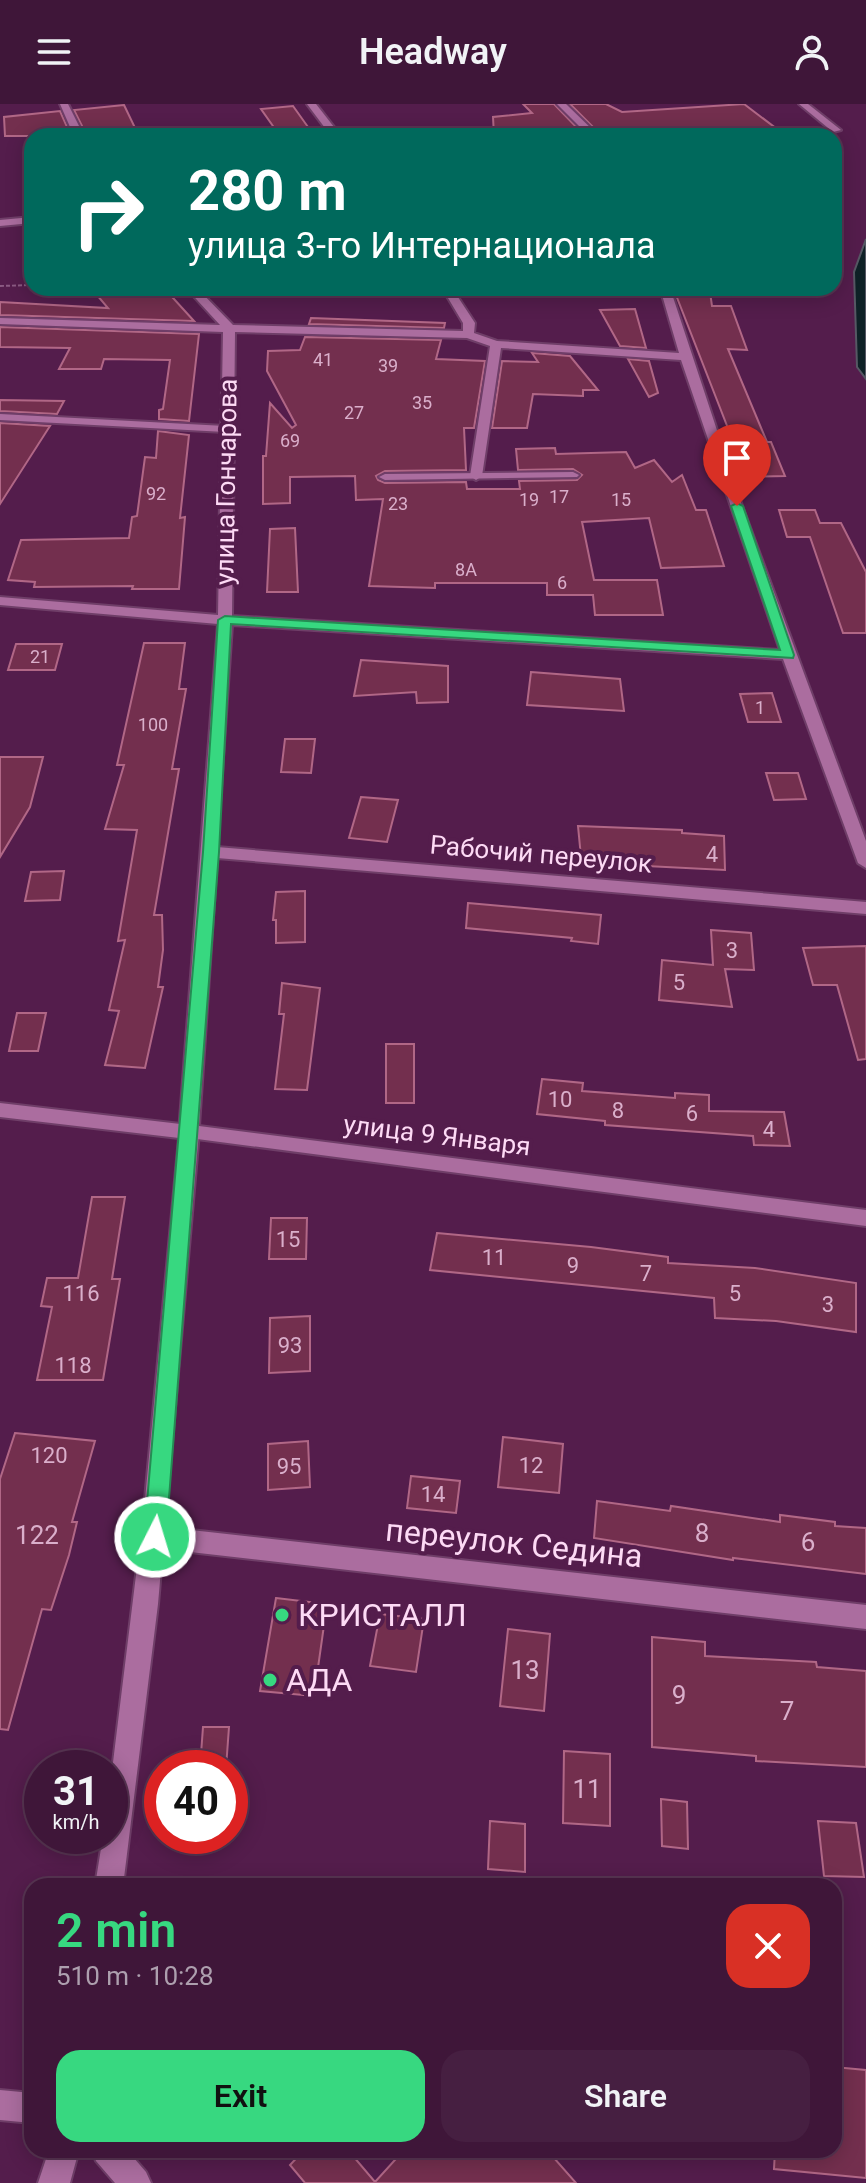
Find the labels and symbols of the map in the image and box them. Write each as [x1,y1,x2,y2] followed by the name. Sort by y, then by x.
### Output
[313,349,333,370] house number: 41
[378,355,398,376] house number: 39
[209,379,243,585] street label: улица Гончарова
[412,392,432,413] house number: 35
[344,402,364,423] house number: 27
[703,424,771,506] pin
[280,430,300,451] house number: 69
[146,483,166,504] house number: 92
[549,486,569,507] house number: 17
[519,489,539,510] house number: 19
[611,489,631,510] house number: 15
[388,493,408,514] house number: 23
[455,559,477,580] house number: 8А
[557,572,567,593] house number: 6
[30,646,50,667] house number: 21
[755,697,765,718] house number: 1
[138,714,168,735] house number: 100
[429,829,653,879] street label: Рабочий переулок
[706,842,718,867] house number: 4
[726,938,738,963] house number: 3
[673,970,685,995] house number: 5
[548,1087,572,1112] house number: 10
[612,1098,624,1123] house number: 8
[686,1101,698,1126] house number: 6
[342,1109,532,1161] street label: улица 9 Января
[763,1117,775,1142] house number: 4
[276,1227,300,1252] house number: 15
[482,1245,506,1270] house number: 11
[567,1253,579,1278] house number: 9
[640,1261,652,1286] house number: 7
[62,1281,100,1306] house number: 116
[729,1281,741,1306] house number: 5
[822,1292,834,1317] house number: 3
[278,1333,302,1358] house number: 93
[54,1353,92,1378] house number: 118
[30,1443,68,1468] house number: 120
[519,1453,543,1478] house number: 12
[277,1454,301,1479] house number: 95
[421,1482,445,1507] house number: 14
[113,1495,197,1579] position arrow
[384,1511,644,1575] street label: переулок Седина
[695,1518,709,1548] house number: 8
[15,1520,59,1550] house number: 122
[801,1527,815,1557] house number: 6
[298,1596,467,1634] place label: КРИСТАЛЛ
[273,1606,291,1624] marker: КРИСТАЛЛ
[510,1655,540,1685] house number: 13
[286,1661,352,1699] place label: АДА
[261,1671,279,1689] marker: АДА
[672,1680,686,1710] house number: 9
[780,1696,794,1726] house number: 7
[144,1750,248,1854] speed limit sign: 40
[572,1774,602,1804] house number: 11

